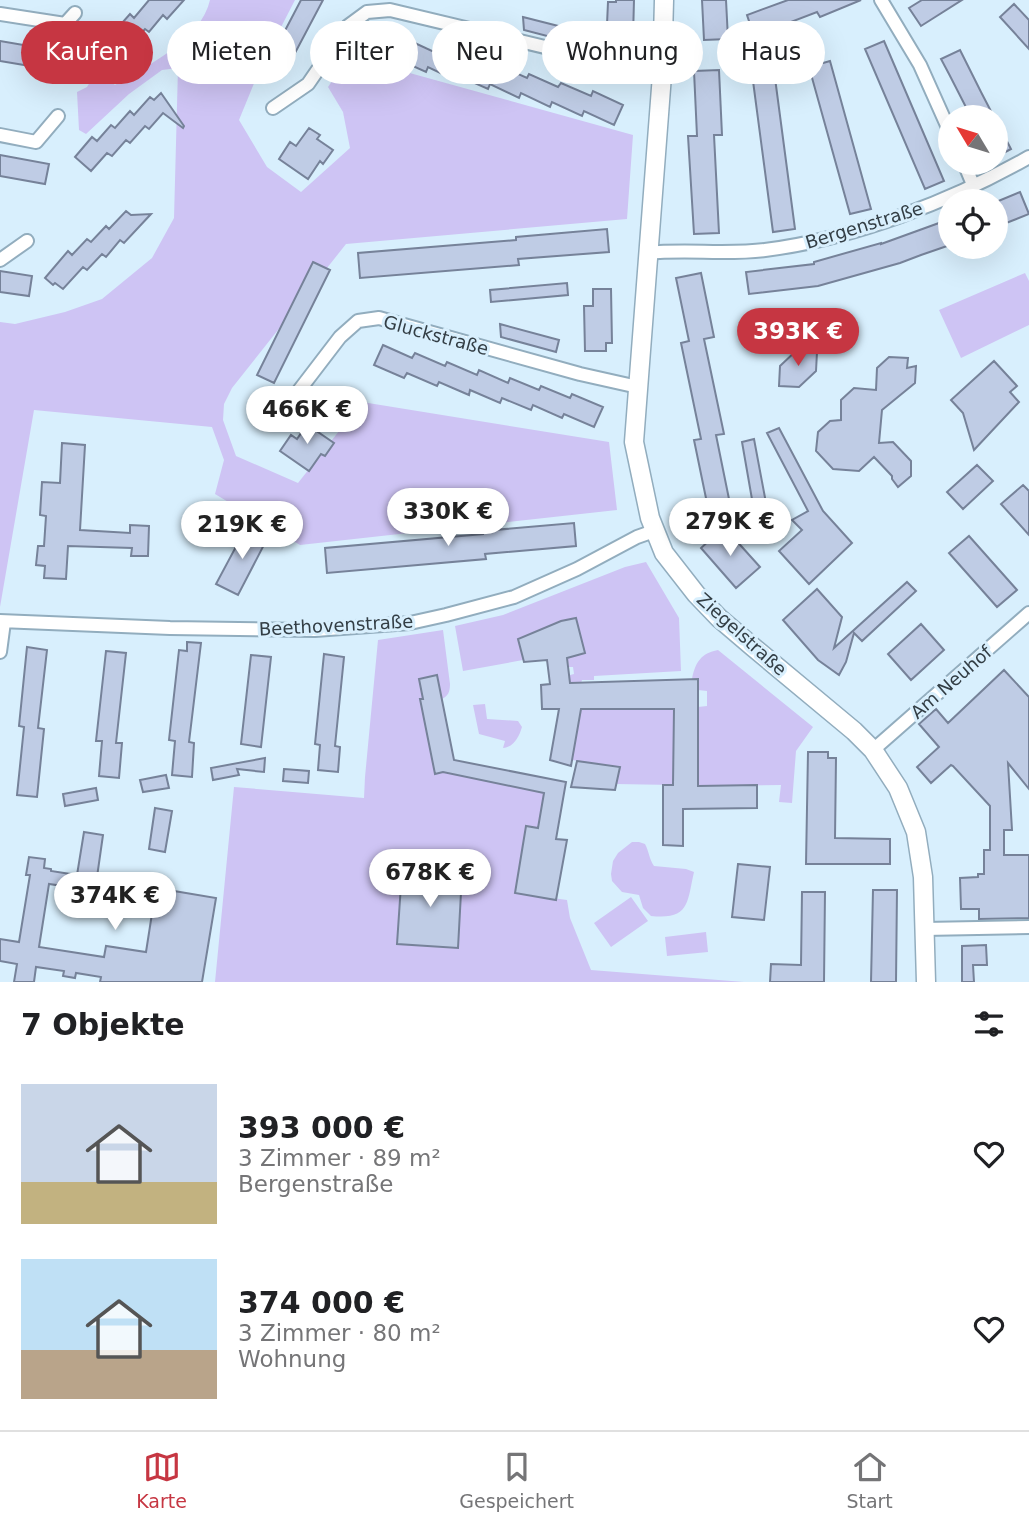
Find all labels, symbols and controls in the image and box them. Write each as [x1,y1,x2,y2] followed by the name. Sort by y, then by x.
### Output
[21,21,153,84] chip: Kaufen
[167,21,296,84] chip: Mieten
[310,21,418,84] chip: Filter
[432,21,528,84] chip: Neu
[542,21,703,84] chip: Wohnung
[717,21,825,84] chip: Haus
[938,105,1008,175] north arrow
[938,105,1008,259] map controls
[938,189,1008,259] button: locate
[803,197,925,253] street label: Bergenstraße
[741,308,855,368] pin: 393K €
[381,311,491,359] street label: Gluckstraße
[753,318,843,344] text: 393K €
[250,386,364,446] pin: 466K €
[262,396,352,422] text: 466K €
[391,489,505,548] pin: 330K €
[403,498,493,524] text: 330K €
[673,498,787,558] pin: 279K €
[185,502,299,561] pin: 219K €
[685,508,775,534] text: 279K €
[197,511,287,537] text: 219K €
[693,588,791,680] street label: Ziegelstraße
[258,610,414,640] street label: Beethovenstraße
[906,641,996,723] street label: Am Neuhof
[373,850,487,909] pin: 678K €
[385,859,475,885] text: 678K €
[58,872,172,932] pin: 374K €
[70,882,160,908] text: 374K €
[970,1005,1008,1043] icon: filters
[21,1007,185,1042] text: 7 Objekte
[238,1110,405,1145] text: 393 000 €
[77,1112,161,1196] icon: home
[970,1135,1008,1173] icon: heart
[238,1145,441,1171] text: 3 Zimmer · 89 m²
[238,1171,394,1197] text: Bergenstraße
[238,1285,405,1320] text: 374 000 €
[77,1287,161,1371] icon: home
[970,1310,1008,1348] icon: heart
[238,1320,441,1346] text: 3 Zimmer · 80 m²
[238,1346,346,1372] text: Wohnung
[136,1448,187,1512] tab: Karte
[459,1448,574,1512] tab: Gespeichert
[846,1448,893,1512] tab: Start

